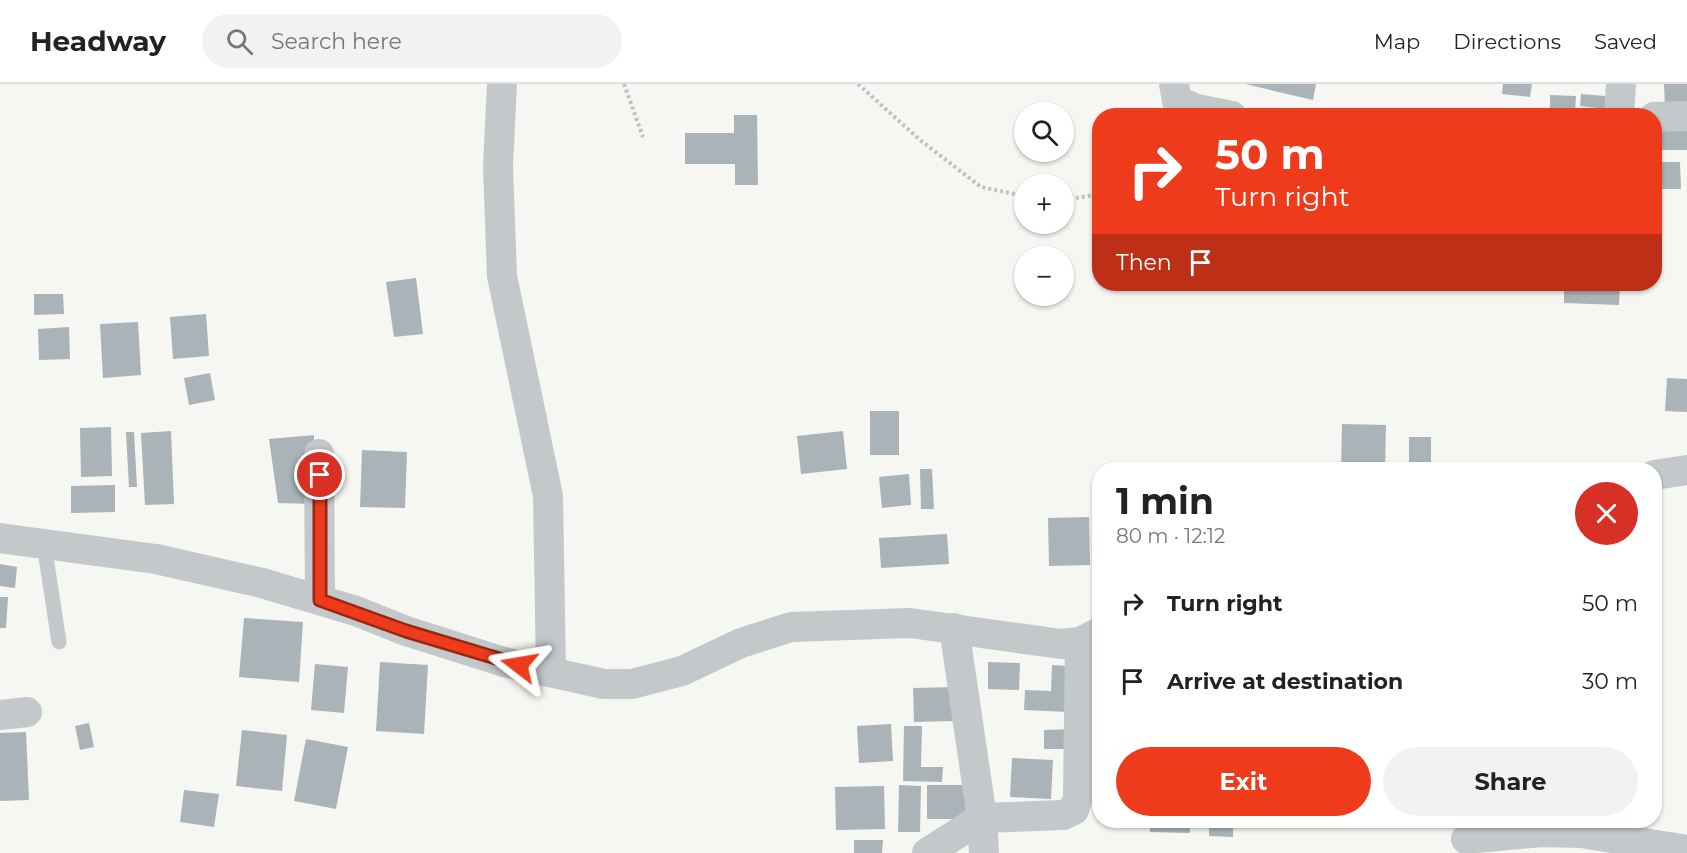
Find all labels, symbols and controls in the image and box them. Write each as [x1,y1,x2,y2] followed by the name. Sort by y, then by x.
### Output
[202,14,622,68] search box
[30,24,166,58] text: Headway
[223,25,256,58] icon: search
[271,28,402,55] text: Search here
[1374,29,1420,54] text: Map
[1453,29,1561,54] text: Directions
[1594,29,1657,54] text: Saved
[1014,102,1074,306] map controls
[1014,102,1074,162] button: search
[1215,128,1324,180] text: 50 m
[1116,132,1194,210] icon: right
[1014,174,1074,234] button: +
[1215,180,1350,213] text: Turn right
[1014,246,1074,306] button: −
[1184,246,1217,279] icon: arrive
[1116,249,1172,276] text: Then
[294,449,345,500] pin
[303,458,336,491] icon: arrive
[1116,479,1214,523] text: 1 min
[1575,482,1638,545] button: close
[1116,524,1225,548] text: 80 m · 12:12
[1116,587,1149,620] icon: right
[1167,590,1282,617] text: Turn right
[1582,590,1638,617] text: 50 m
[487,633,551,697] position arrow
[1116,665,1149,698] icon: arrive
[1167,668,1403,695] text: Arrive at destination
[1582,668,1638,695] text: 30 m
[1116,747,1371,816] button: Exit
[1383,747,1638,816] button: Share

